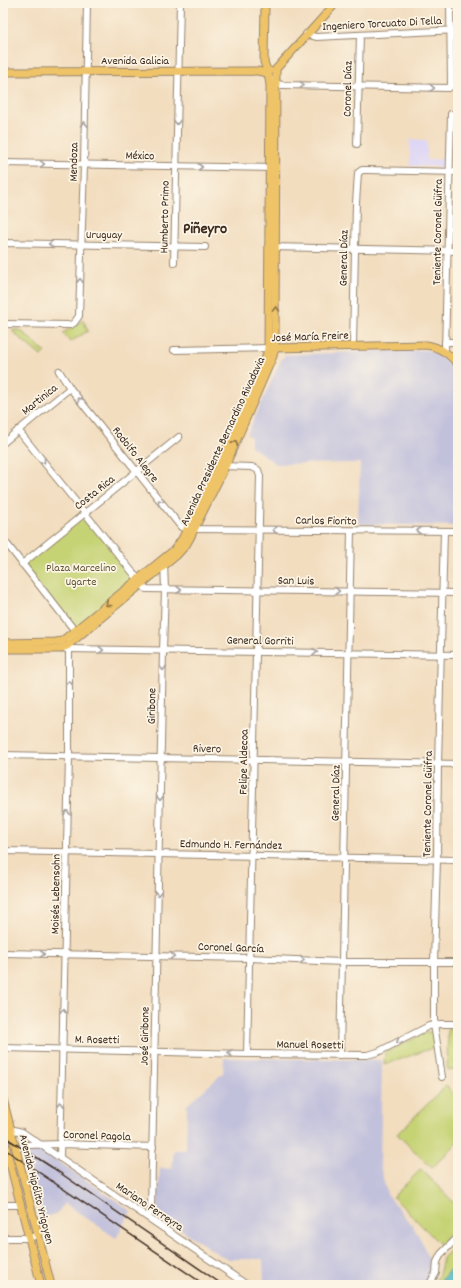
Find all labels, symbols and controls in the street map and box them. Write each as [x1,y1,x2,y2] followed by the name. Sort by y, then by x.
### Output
[322,13,443,36] street label: Ingeniero Torcuato Di Tella
[101,53,169,70] street label: Avenida Galicia
[340,60,357,117] street label: Coronel Díaz
[299,81,305,89] one-way arrow
[429,84,435,92] one-way arrow
[173,119,181,125] one-way arrow
[80,121,88,127] one-way arrow
[66,142,83,182] street label: Mendoza
[125,148,155,165] street label: México
[39,160,45,168] one-way arrow
[197,163,203,171] one-way arrow
[429,178,448,285] street label: Teniente Coronel Güifra
[156,181,175,254] street label: Humberto Primo
[183,218,227,241] district label: Piñeyro
[86,227,123,244] street label: Uruguay
[336,229,353,286] street label: General Díaz
[48,240,54,249] one-way arrow
[76,278,84,284] one-way arrow
[272,306,280,312] one-way arrow
[271,328,349,347] street label: José María Freire
[177,354,270,529] street label: Avenida Presidente Bernardino Rivadavia
[18,380,62,420] street label: Martinica
[78,398,85,405] one-way arrow
[107,423,162,487] street label: Rodolfo Alegre
[231,440,239,447] one-way arrow
[38,456,45,463] one-way arrow
[71,471,119,515] street label: Costa Rica
[158,500,165,507] one-way arrow
[295,512,357,531] street label: Carlos Fiorito
[272,526,278,534] one-way arrow
[416,527,422,535] one-way arrow
[46,560,116,591] park label: Plaza Marcelino Ugarte
[278,573,314,590] street label: San Luis
[176,586,182,594] one-way arrow
[334,587,340,595] one-way arrow
[105,600,112,607] one-way arrow
[226,632,294,651] street label: General Gorriti
[98,646,104,654] one-way arrow
[312,648,318,656] one-way arrow
[159,665,167,671] one-way arrow
[65,680,73,686] one-way arrow
[144,688,161,724] street label: Giribone
[235,729,254,795] street label: Felipe Aldecoa
[193,741,221,758] street label: Rivero
[419,750,438,857] street label: Teniente Coronel Güifra
[328,764,345,821] street label: General Díaz
[156,795,164,801] one-way arrow
[63,810,71,816] one-way arrow
[180,836,283,855] street label: Edmundo H. Fernández
[47,853,66,934] street label: Moisés Lebensohn
[154,890,162,896] one-way arrow
[198,939,265,958] street label: Coronel García
[39,949,45,958] one-way arrow
[169,952,175,961] one-way arrow
[299,956,305,964] one-way arrow
[136,1006,155,1066] street label: José Giribone
[59,1008,67,1014] one-way arrow
[75,1032,119,1049] street label: M. Rosetti
[276,1036,344,1055] street label: Manuel Rosetti
[395,1037,403,1044] one-way arrow
[227,1049,233,1058] one-way arrow
[57,1102,66,1108] one-way arrow
[63,1127,131,1146] street label: Coronel Pagola
[14,1133,58,1247] street label: Avenida Hipólito Yrigoyen
[112,1178,187,1236] street label: Mariano Ferreyra

